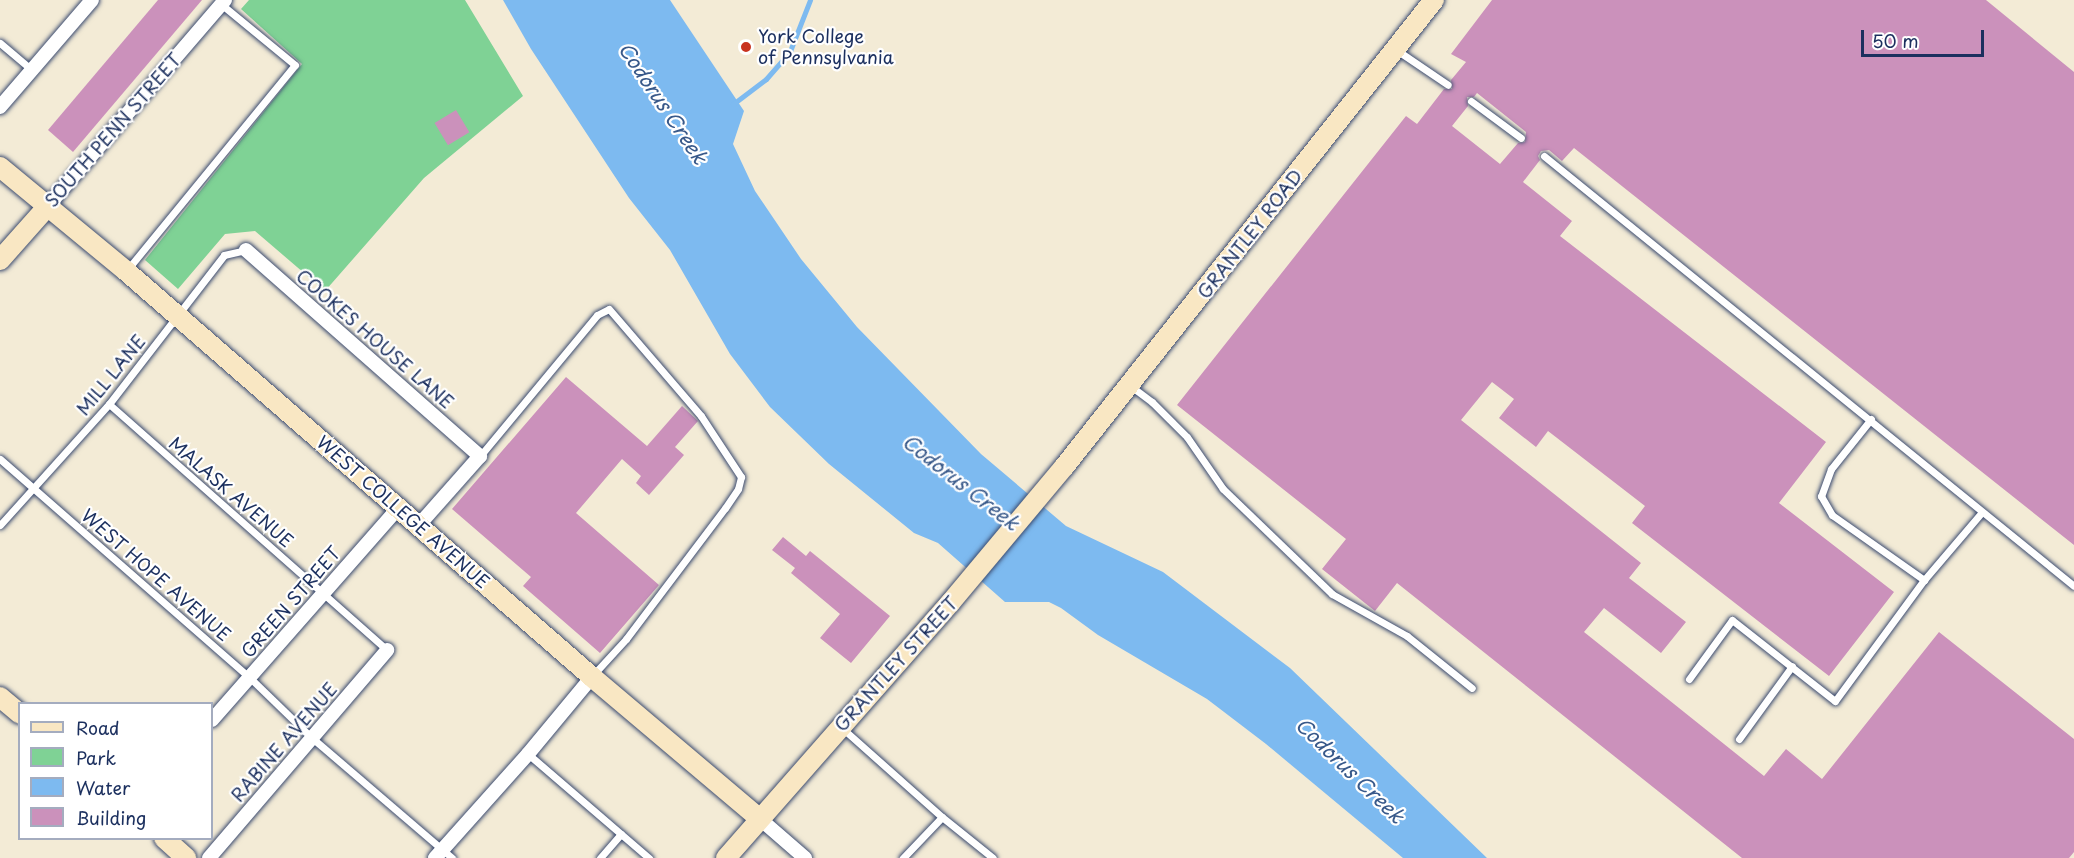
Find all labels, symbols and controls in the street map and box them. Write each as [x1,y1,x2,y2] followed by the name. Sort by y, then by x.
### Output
[1864,18,1987,56] scale bar
[758,26,894,68] place label: York College of Pennsylvania
[1872,27,1919,54] text: 50 m
[613,37,713,169] water label: Codorus Creek
[739,40,753,54] marker: York College of Pennsylvania
[40,48,186,212] street label: SOUTH PENN STREET
[1192,164,1308,304] street label: GRANTLEY ROAD
[292,265,458,413] street label: COOKES HOUSE LANE
[72,330,150,420] street label: MILL LANE
[897,429,1025,535] water label: Codorus Creek
[311,430,495,594] street label: WEST COLLEGE AVENUE
[164,432,298,552] street label: MALASK AVENUE
[77,504,235,646] street label: WEST HOPE AVENUE
[237,542,345,662] street label: GREEN STREET
[829,591,963,737] street label: GRANTLEY STREET
[227,678,341,806] street label: RABINE AVENUE
[18,702,213,840] legend
[1290,712,1410,828] water label: Codorus Creek
[76,714,120,741] text: Road
[76,744,116,771] text: Park
[76,774,130,801] text: Water
[76,804,146,831] text: Building

